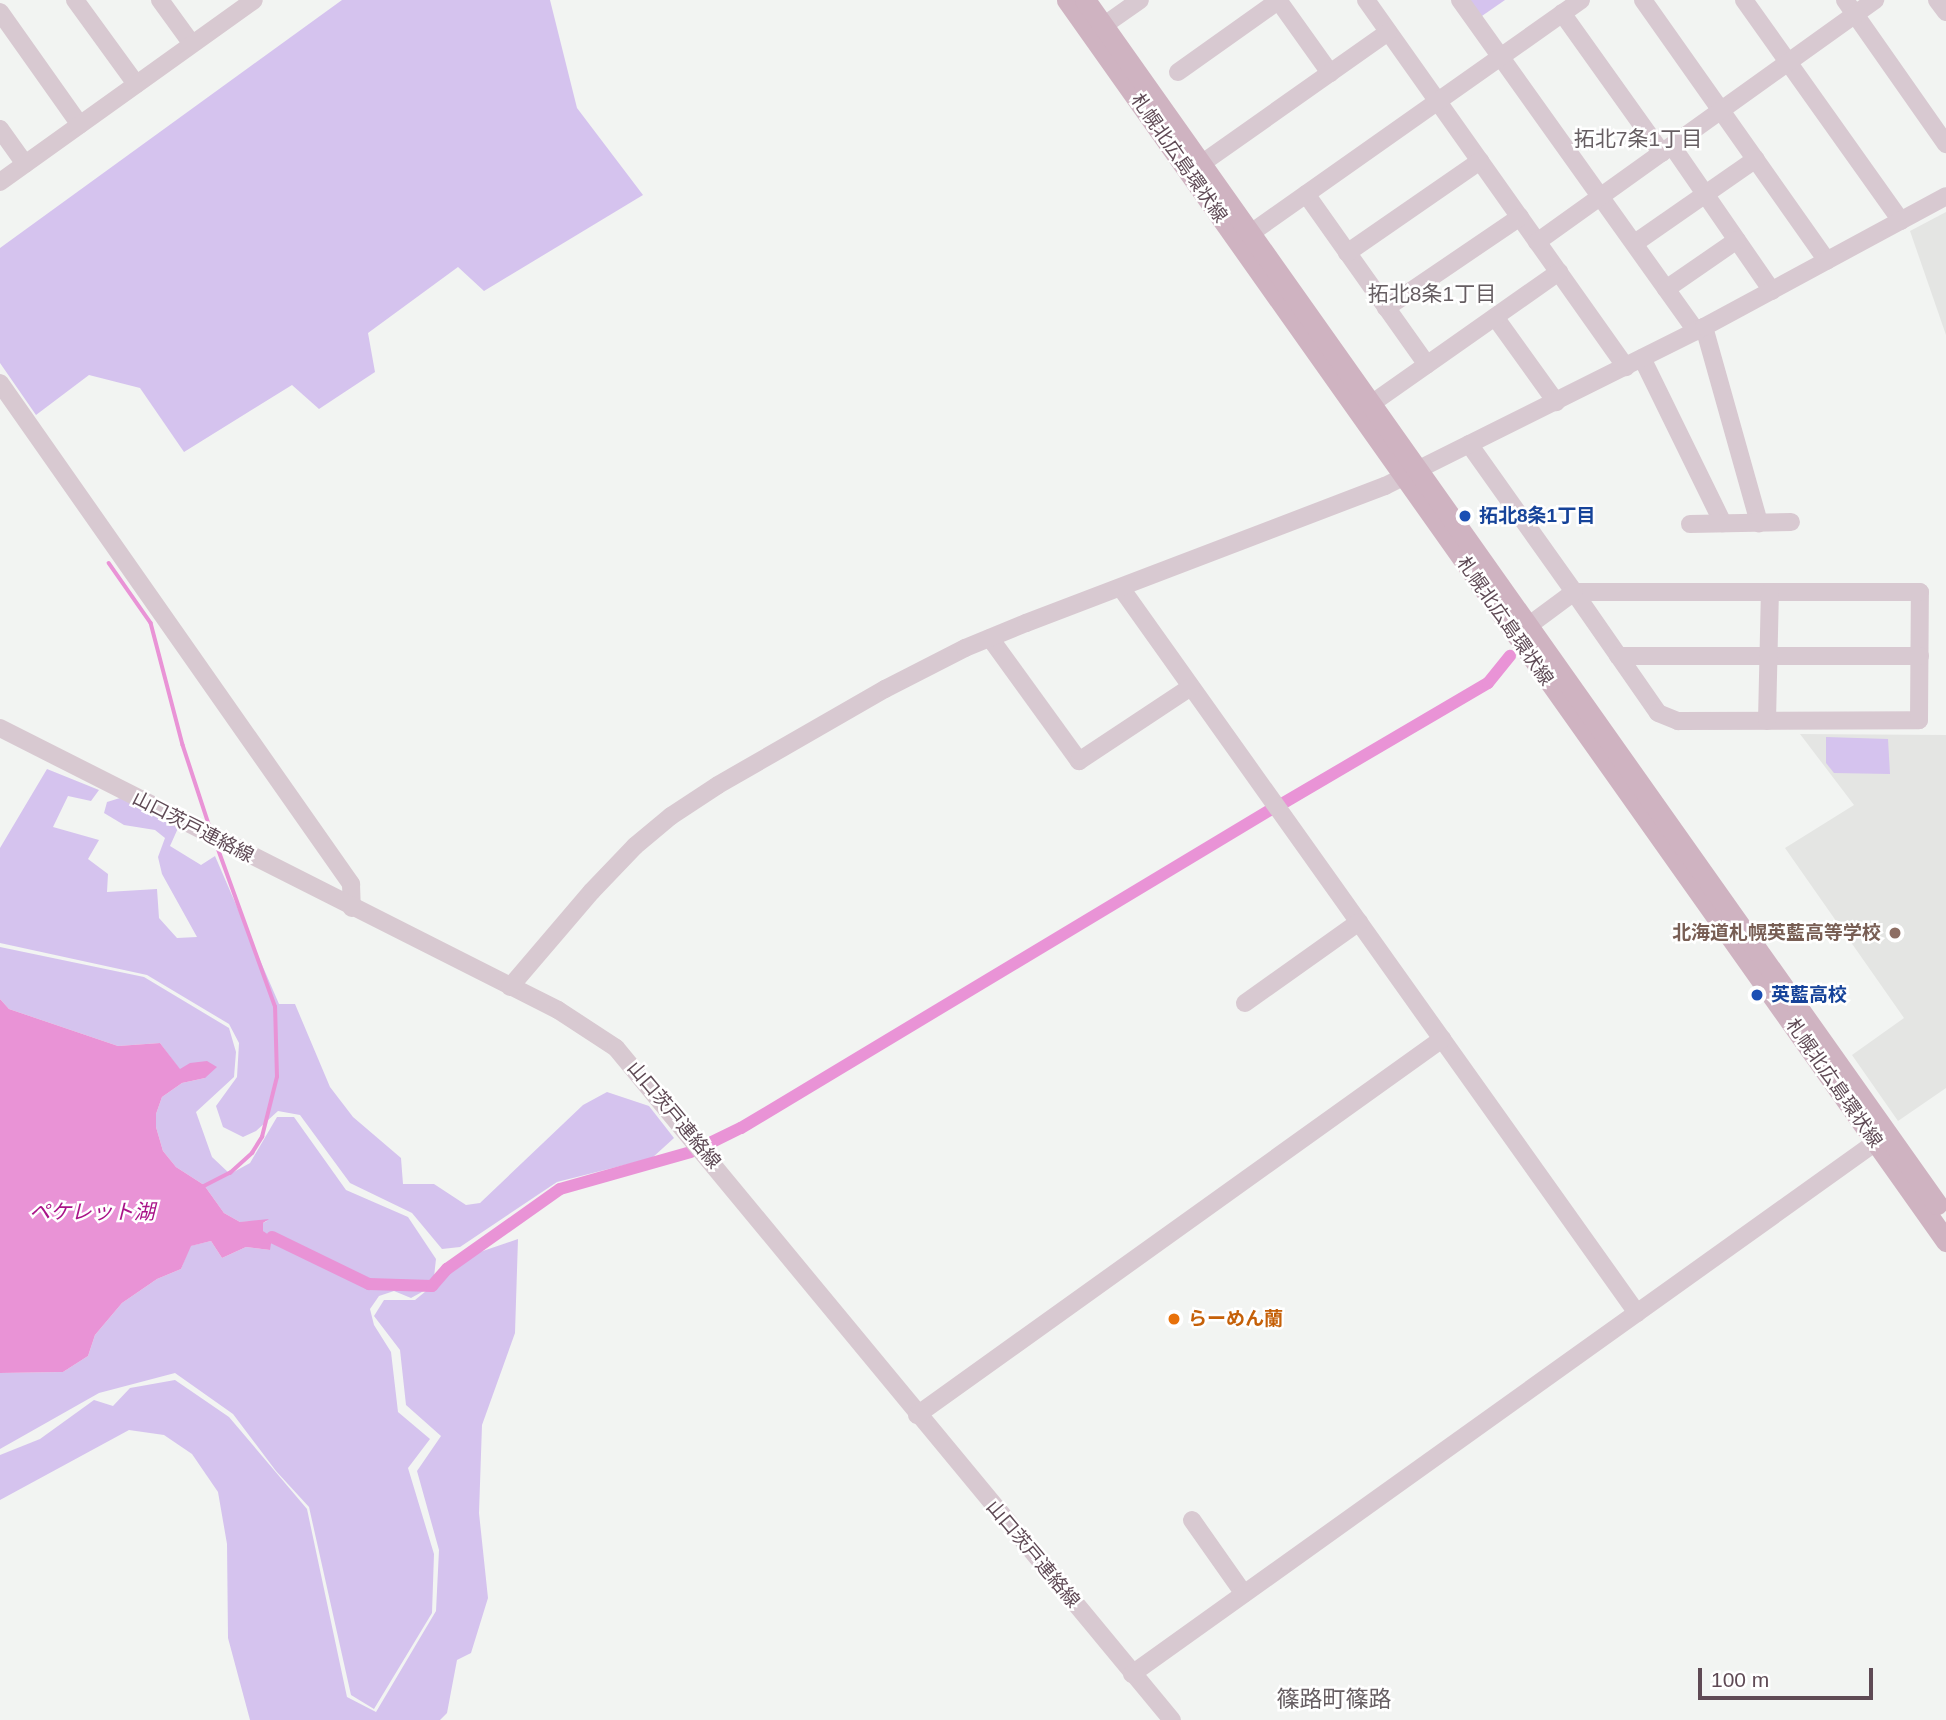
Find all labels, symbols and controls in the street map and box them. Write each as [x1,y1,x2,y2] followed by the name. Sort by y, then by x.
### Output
[1126,89,1232,227] street label: 札幌北広島環状線
[1574,126,1702,152] district label: 拓北7条1丁目
[1368,281,1496,307] district label: 拓北8条1丁目
[1479,505,1595,527] place label: 拓北8条1丁目
[1457,508,1473,524] marker: 拓北8条1丁目
[1452,552,1558,690] street label: 札幌北広島環状線
[129,787,257,867] street label: 山口茨戸連絡線
[1672,922,1881,944] place label: 北海道札幌英藍高等学校
[1887,925,1903,941] marker: 北海道札幌英藍高等学校
[1771,984,1847,1006] place label: 英藍高校
[1749,987,1765,1003] marker: 英藍高校
[1781,1014,1887,1152] street label: 札幌北広島環状線
[623,1057,725,1173] street label: 山口茨戸連絡線
[29,1199,155,1225] water label: ペケレット湖
[1188,1308,1283,1330] place label: らーめん蘭
[1166,1311,1182,1327] marker: らーめん蘭
[982,1496,1084,1612] street label: 山口茨戸連絡線
[1701,1654,1876,1698] scale bar
[1711,1668,1769,1691] text: 100 m
[1277,1685,1391,1713] district label: 篠路町篠路

